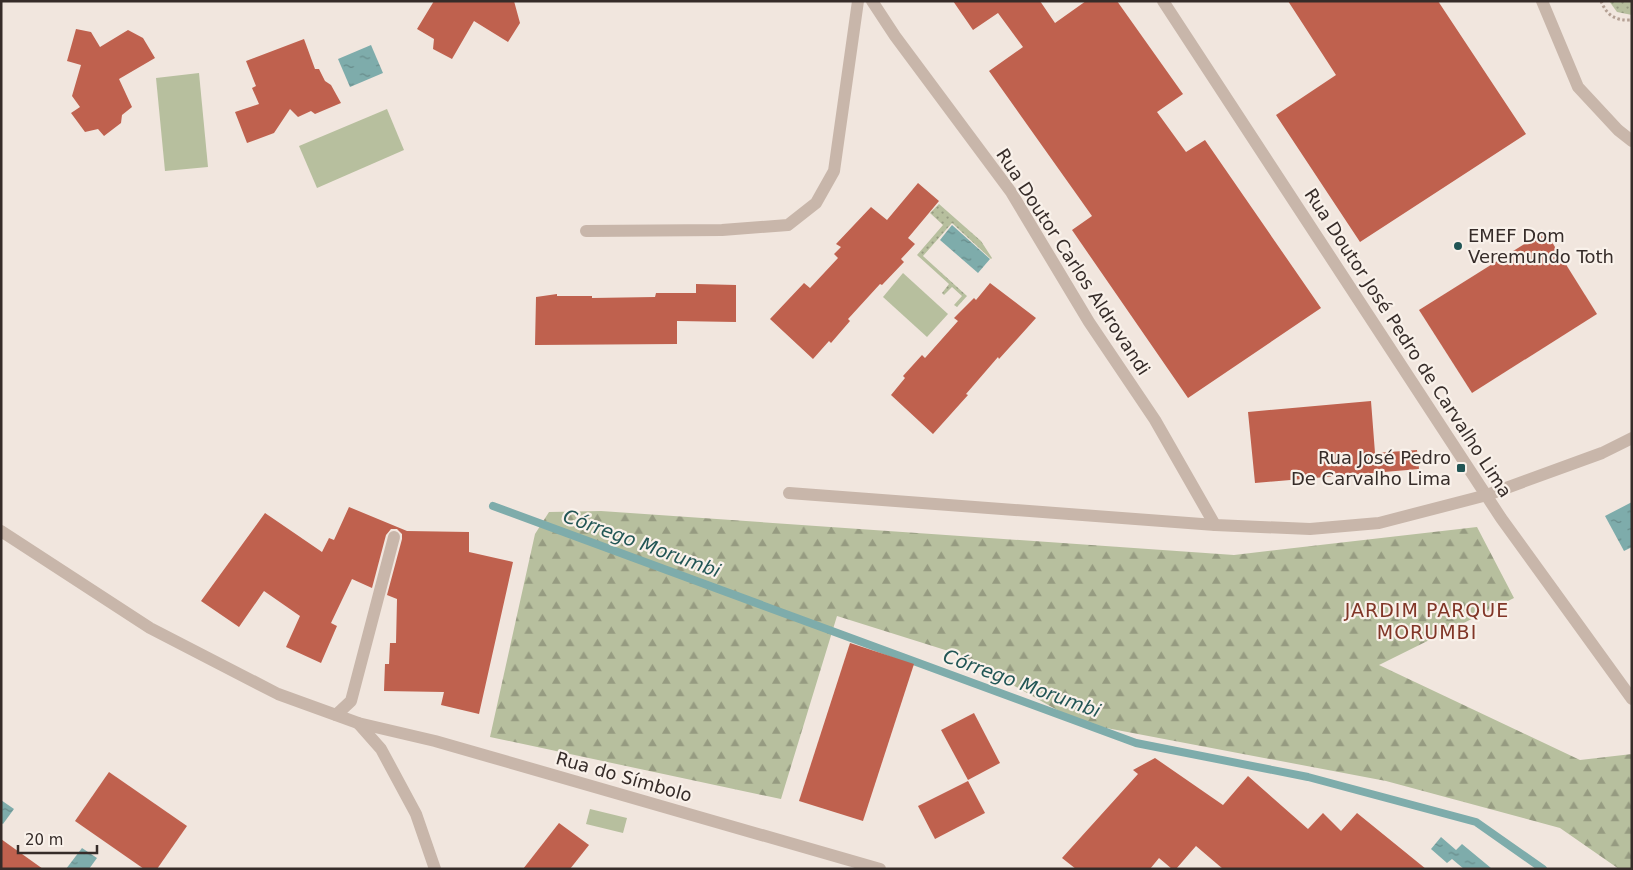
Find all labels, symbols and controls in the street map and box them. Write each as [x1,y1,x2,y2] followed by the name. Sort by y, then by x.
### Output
[992,145,1155,379] street label: Rua Doutor Carlos Aldrovandi
[1301,184,1516,501] street label: Rua Doutor José Pedro de Carvalho Lima
[1468,225,1614,267] place label: EMEF Dom Veremundo Toth
[1452,240,1464,252] marker: EMEF Dom Veremundo Toth
[1291,447,1451,489] place label: Rua José Pedro De Carvalho Lima
[1455,462,1467,474] marker: Rua José Pedro De Carvalho Lima
[560,504,724,582] water label: Córrego Morumbi
[1344,599,1509,643] district label: JARDIM PARQUE MORUMBI
[940,644,1104,722] water label: Córrego Morumbi
[554,747,695,806] street label: Rua do Símbolo
[18,822,96,854] scale bar
[25,831,63,849] text: 20 m

